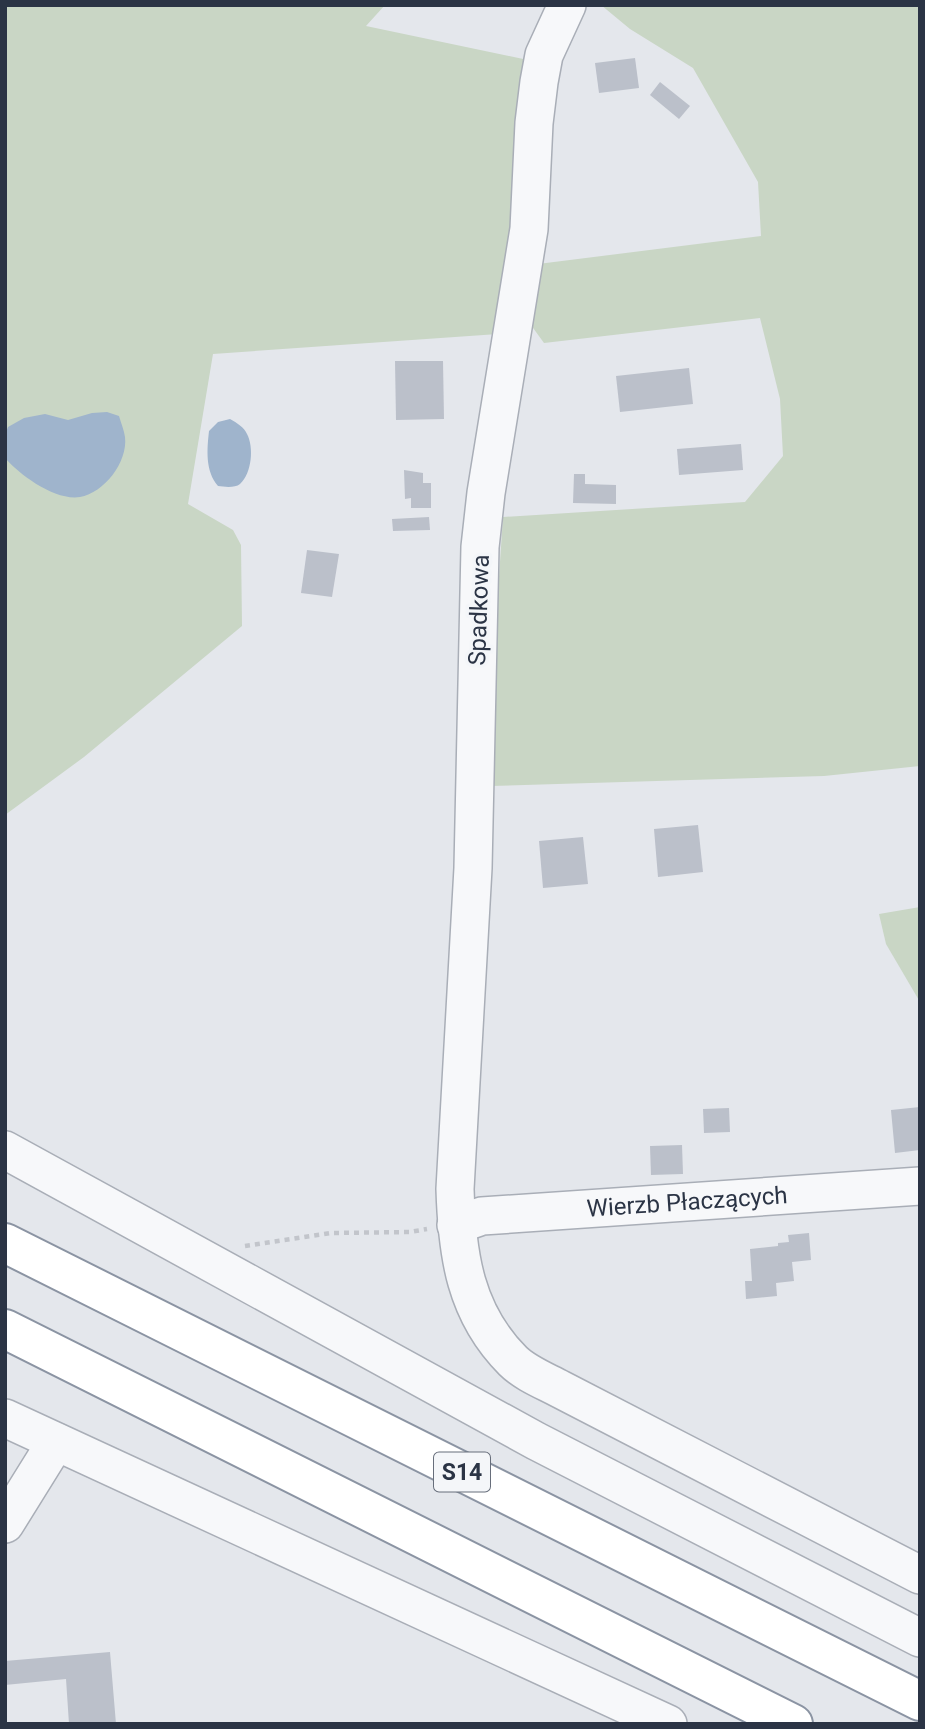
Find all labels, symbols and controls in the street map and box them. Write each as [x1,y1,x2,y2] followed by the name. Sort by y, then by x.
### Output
[463,554,495,666] street label: Spadkowa
[586,1181,788,1223] street label: Wierzb Płaczących
[434,1452,490,1492] road number: S14

